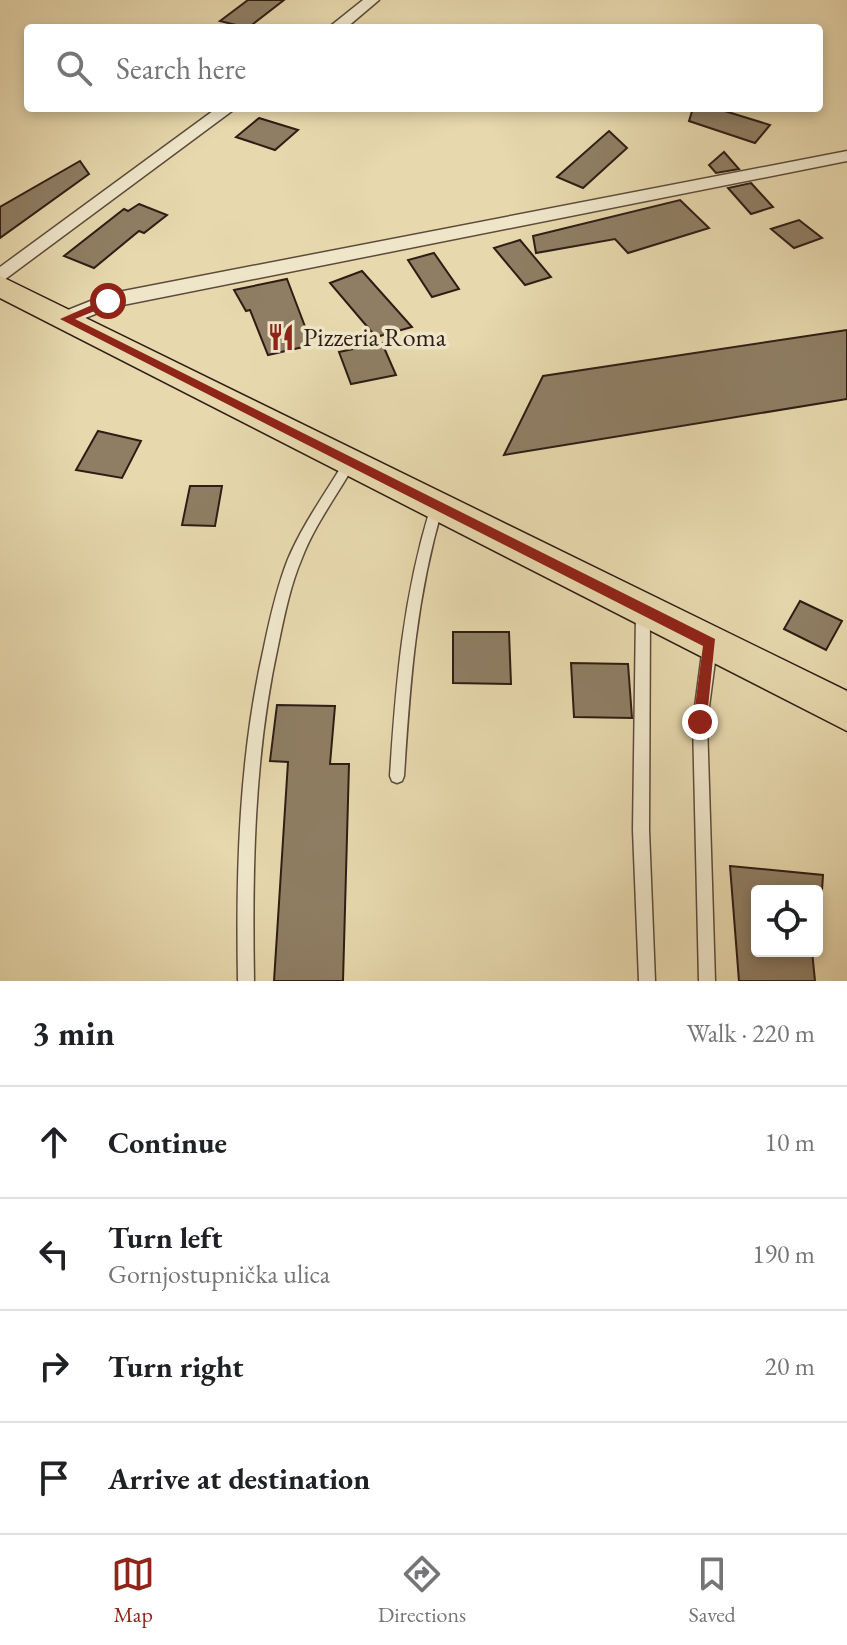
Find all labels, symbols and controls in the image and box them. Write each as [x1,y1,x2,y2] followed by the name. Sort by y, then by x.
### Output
[24,24,823,112] search box
[52,46,96,90] icon: search
[116,49,246,88] text: Search here
[90,283,126,319] route start
[303,320,447,354] place label: Pizzeria Roma
[266,322,296,352] restaurant icon: Pizzeria Roma
[682,704,718,740] route end
[751,885,823,957] map controls
[751,885,823,957] button: locate
[32,1011,115,1055] text: 3 min
[687,1016,815,1050] text: Walk · 220 m
[32,1120,76,1164] icon: ahead
[108,1123,227,1162] text: Continue
[765,1125,815,1159] text: 10 m
[108,1218,222,1257] text: Turn left
[32,1232,76,1276] icon: left
[752,1237,815,1271] text: 190 m
[108,1257,330,1291] text: Gornjostupnička ulica
[32,1344,76,1388] icon: right
[108,1347,244,1386] text: Turn right
[765,1349,815,1383] text: 20 m
[32,1456,76,1500] icon: arrive
[108,1459,370,1498] text: Arrive at destination
[111,1552,155,1629] tab: Map
[378,1552,466,1629] tab: Directions
[689,1552,736,1629] tab: Saved

